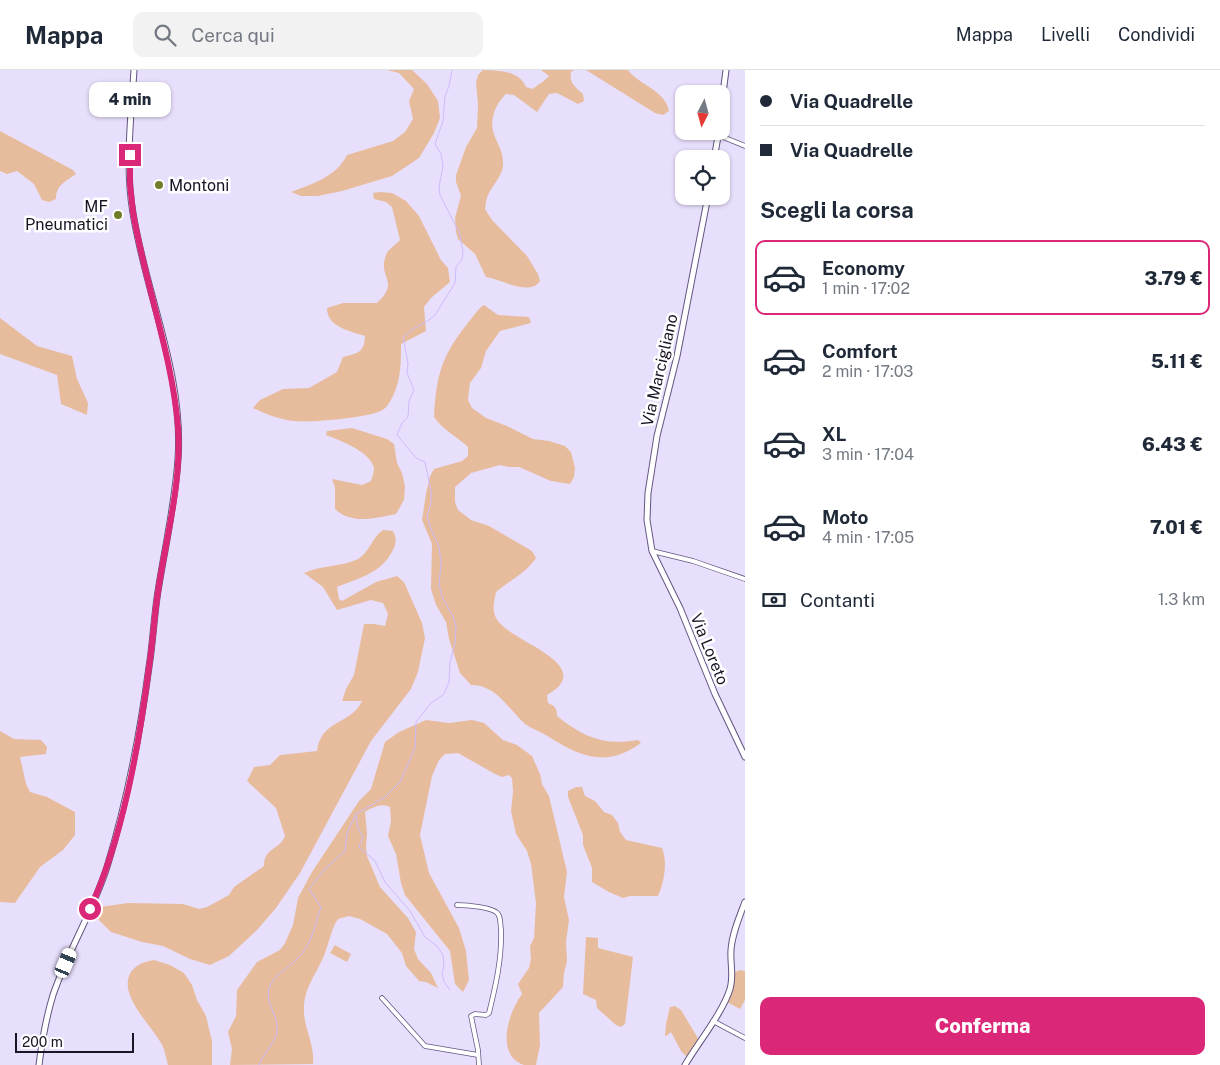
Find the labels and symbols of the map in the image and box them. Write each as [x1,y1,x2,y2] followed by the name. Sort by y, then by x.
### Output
[89,82,171,118] callout: 4 min
[675,85,730,140] north arrow
[119,144,141,166] route end
[169,176,229,195] place label: Montoni
[153,179,165,191] marker: Montoni
[25,197,108,234] place label: MF Pneumatici
[112,209,124,221] marker: MF Pneumatici
[637,312,682,428] street label: Via Marcigliano
[687,611,732,688] street label: Via Loreto
[79,898,101,920] route start
[53,946,78,980] car
[15,1030,134,1053] scale bar

